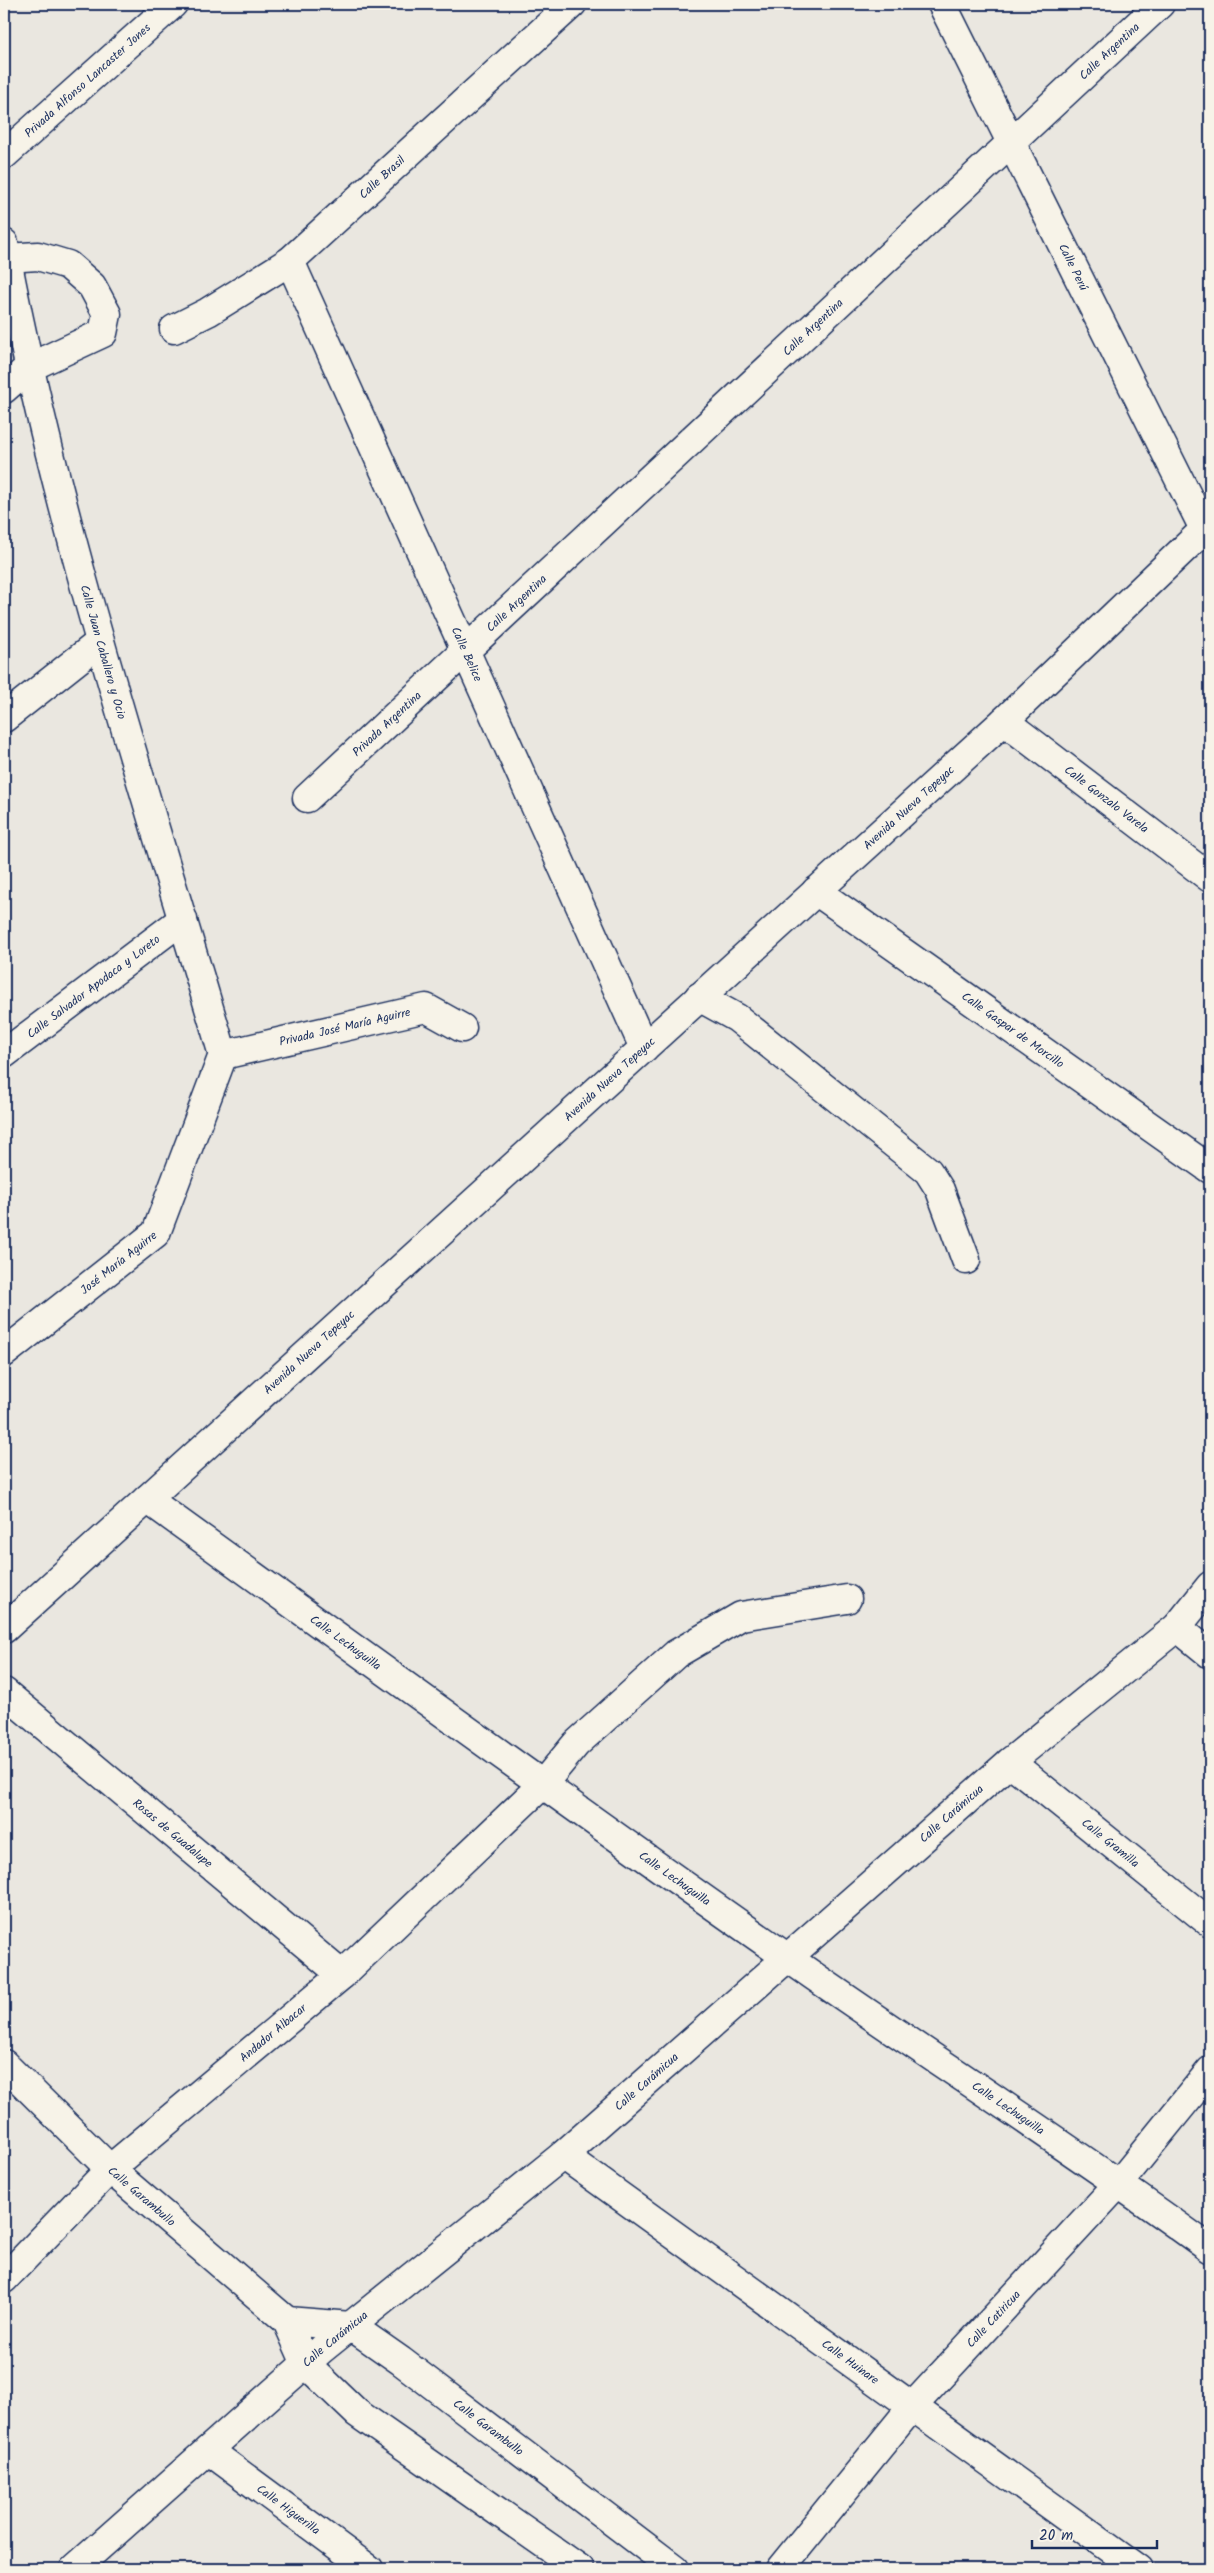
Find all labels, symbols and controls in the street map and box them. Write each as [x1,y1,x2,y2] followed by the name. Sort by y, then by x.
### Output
[1074,18,1144,85] street label: Calle Argentina
[20,19,155,142] street label: Privada Alfonso Lancaster Jones
[354,151,410,203] street label: Calle Brasil
[1053,240,1093,294] street label: Calle Perú
[778,294,848,360] street label: Calle Argentina
[482,570,551,636] street label: Calle Argentina
[75,583,131,721] street label: Calle Juan Caballero y Ocio
[446,623,488,685] street label: Calle Belice
[348,686,426,761] street label: Privada Argentina
[859,761,959,854] street label: Avenida Nueva Tepeyac
[1060,761,1153,838] street label: Calle Gonzalo Varela
[23,930,164,1043] street label: Calle Salvador Apodaca y Loreto
[958,987,1068,1073] street label: Calle Gaspar de Morcillo
[277,1002,413,1051] street label: Privada José María Aguirre
[560,1032,660,1126] street label: Avenida Nueva Tepeyac
[76,1226,162,1299] street label: José María Aguirre
[259,1305,359,1399] street label: Avenida Nueva Tepeyac
[306,1610,386,1675] street label: Calle Lechuguilla
[915,1780,988,1847] street label: Calle Carámicua
[128,1794,217,1873] street label: Rosas de Guadalupe
[1077,1814,1144,1872] street label: Calle Gramilla
[635,1846,715,1911] street label: Calle Lechuguilla
[235,1998,311,2067] street label: Andador Albacar
[610,2048,683,2115] street label: Calle Carámicua
[968,2077,1049,2140] street label: Calle Lechuguilla
[103,2161,180,2231] street label: Calle Garambullo
[962,2285,1025,2352] street label: Calle Catiricua
[298,2306,372,2372] street label: Calle Carámicua
[818,2335,884,2390] street label: Calle Huinare
[449,2394,528,2461] street label: Calle Garambullo
[253,2479,325,2540] street label: Calle Higuerilla
[1032,2518,1156,2550] scale bar
[1039,2524,1073,2548] text: 20 m

